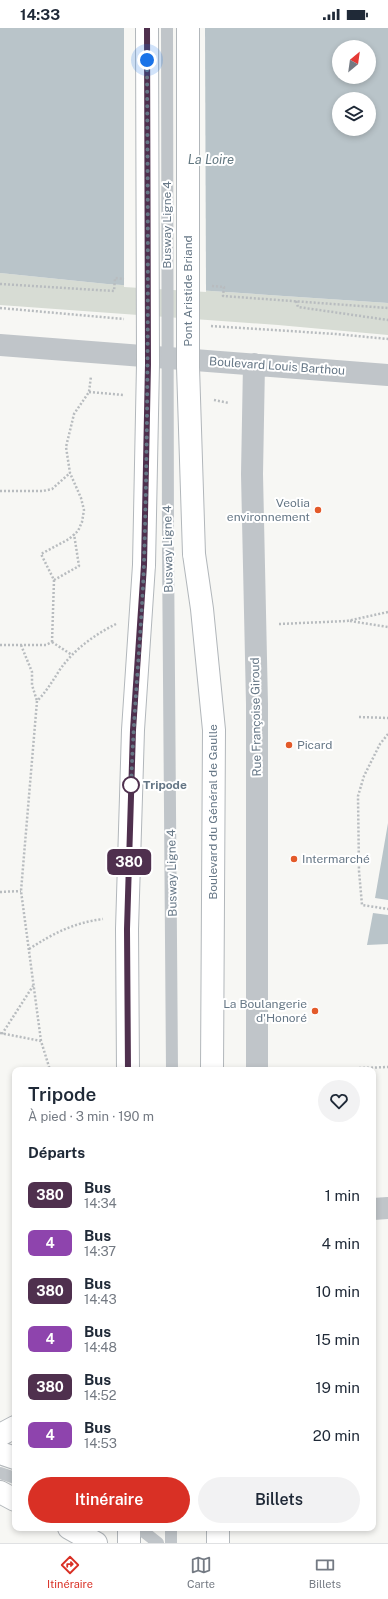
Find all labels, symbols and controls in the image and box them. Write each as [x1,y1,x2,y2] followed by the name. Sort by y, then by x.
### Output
[20,6,60,23] text: 14:33
[332,40,376,84] north arrow
[332,40,376,136] map controls
[137,50,157,70] your location
[332,92,376,136] button: layers
[188,152,234,167] water label: La Loire
[160,181,174,269] street label: Busway Ligne 4
[181,235,195,347] street label: Pont Aristide Briand
[209,354,345,378] street label: Boulevard Louis Barthou
[227,496,310,524] place label: Veolia environnement
[160,505,176,593] street label: Busway Ligne 4
[313,505,323,515] marker: Veolia environnement
[248,657,264,777] street label: Rue Françoise Giroud
[206,724,220,900] street label: Boulevard du Général de Gaulle
[297,738,332,752] place label: Picard
[284,740,294,750] marker: Picard
[122,776,140,794] marker: Tripode
[143,778,187,792] place label: Tripode
[164,829,180,917] street label: Busway Ligne 4
[106,849,152,875] line badge: 380
[302,852,370,866] place label: Intermarché
[115,854,143,870] text: 380
[289,854,299,864] marker: Intermarché
[223,997,307,1025] place label: La Boulangerie d'Honoré
[310,1006,320,1016] marker: La Boulangerie d'Honoré
[318,1080,360,1122] button: heart
[28,1083,96,1105] text: Tripode
[28,1109,154,1124] text: À pied · 3 min · 190 m
[28,1144,85,1161] text: Départs
[84,1179,111,1196] text: Bus
[36,1187,64,1203] text: 380
[325,1187,360,1204] text: 1 min
[84,1196,117,1211] text: 14:34
[84,1227,111,1244] text: Bus
[45,1235,55,1251] text: 4
[321,1235,360,1252] text: 4 min
[84,1244,116,1259] text: 14:37
[84,1275,111,1292] text: Bus
[36,1283,64,1299] text: 380
[316,1283,360,1300] text: 10 min
[84,1292,117,1307] text: 14:43
[84,1323,111,1340] text: Bus
[45,1331,55,1347] text: 4
[315,1331,360,1348] text: 15 min
[84,1340,117,1355] text: 14:48
[84,1371,111,1388] text: Bus
[36,1379,64,1395] text: 380
[315,1379,360,1396] text: 19 min
[84,1388,116,1403] text: 14:52
[84,1419,111,1436] text: Bus
[45,1427,55,1443] text: 4
[313,1427,360,1444] text: 20 min
[84,1436,117,1451] text: 14:53
[28,1477,190,1523] button: Itinéraire
[198,1477,360,1523] button: Billets
[47,1554,93,1590] tab: Itinéraire
[187,1554,215,1590] tab: Carte
[309,1554,341,1590] tab: Billets

